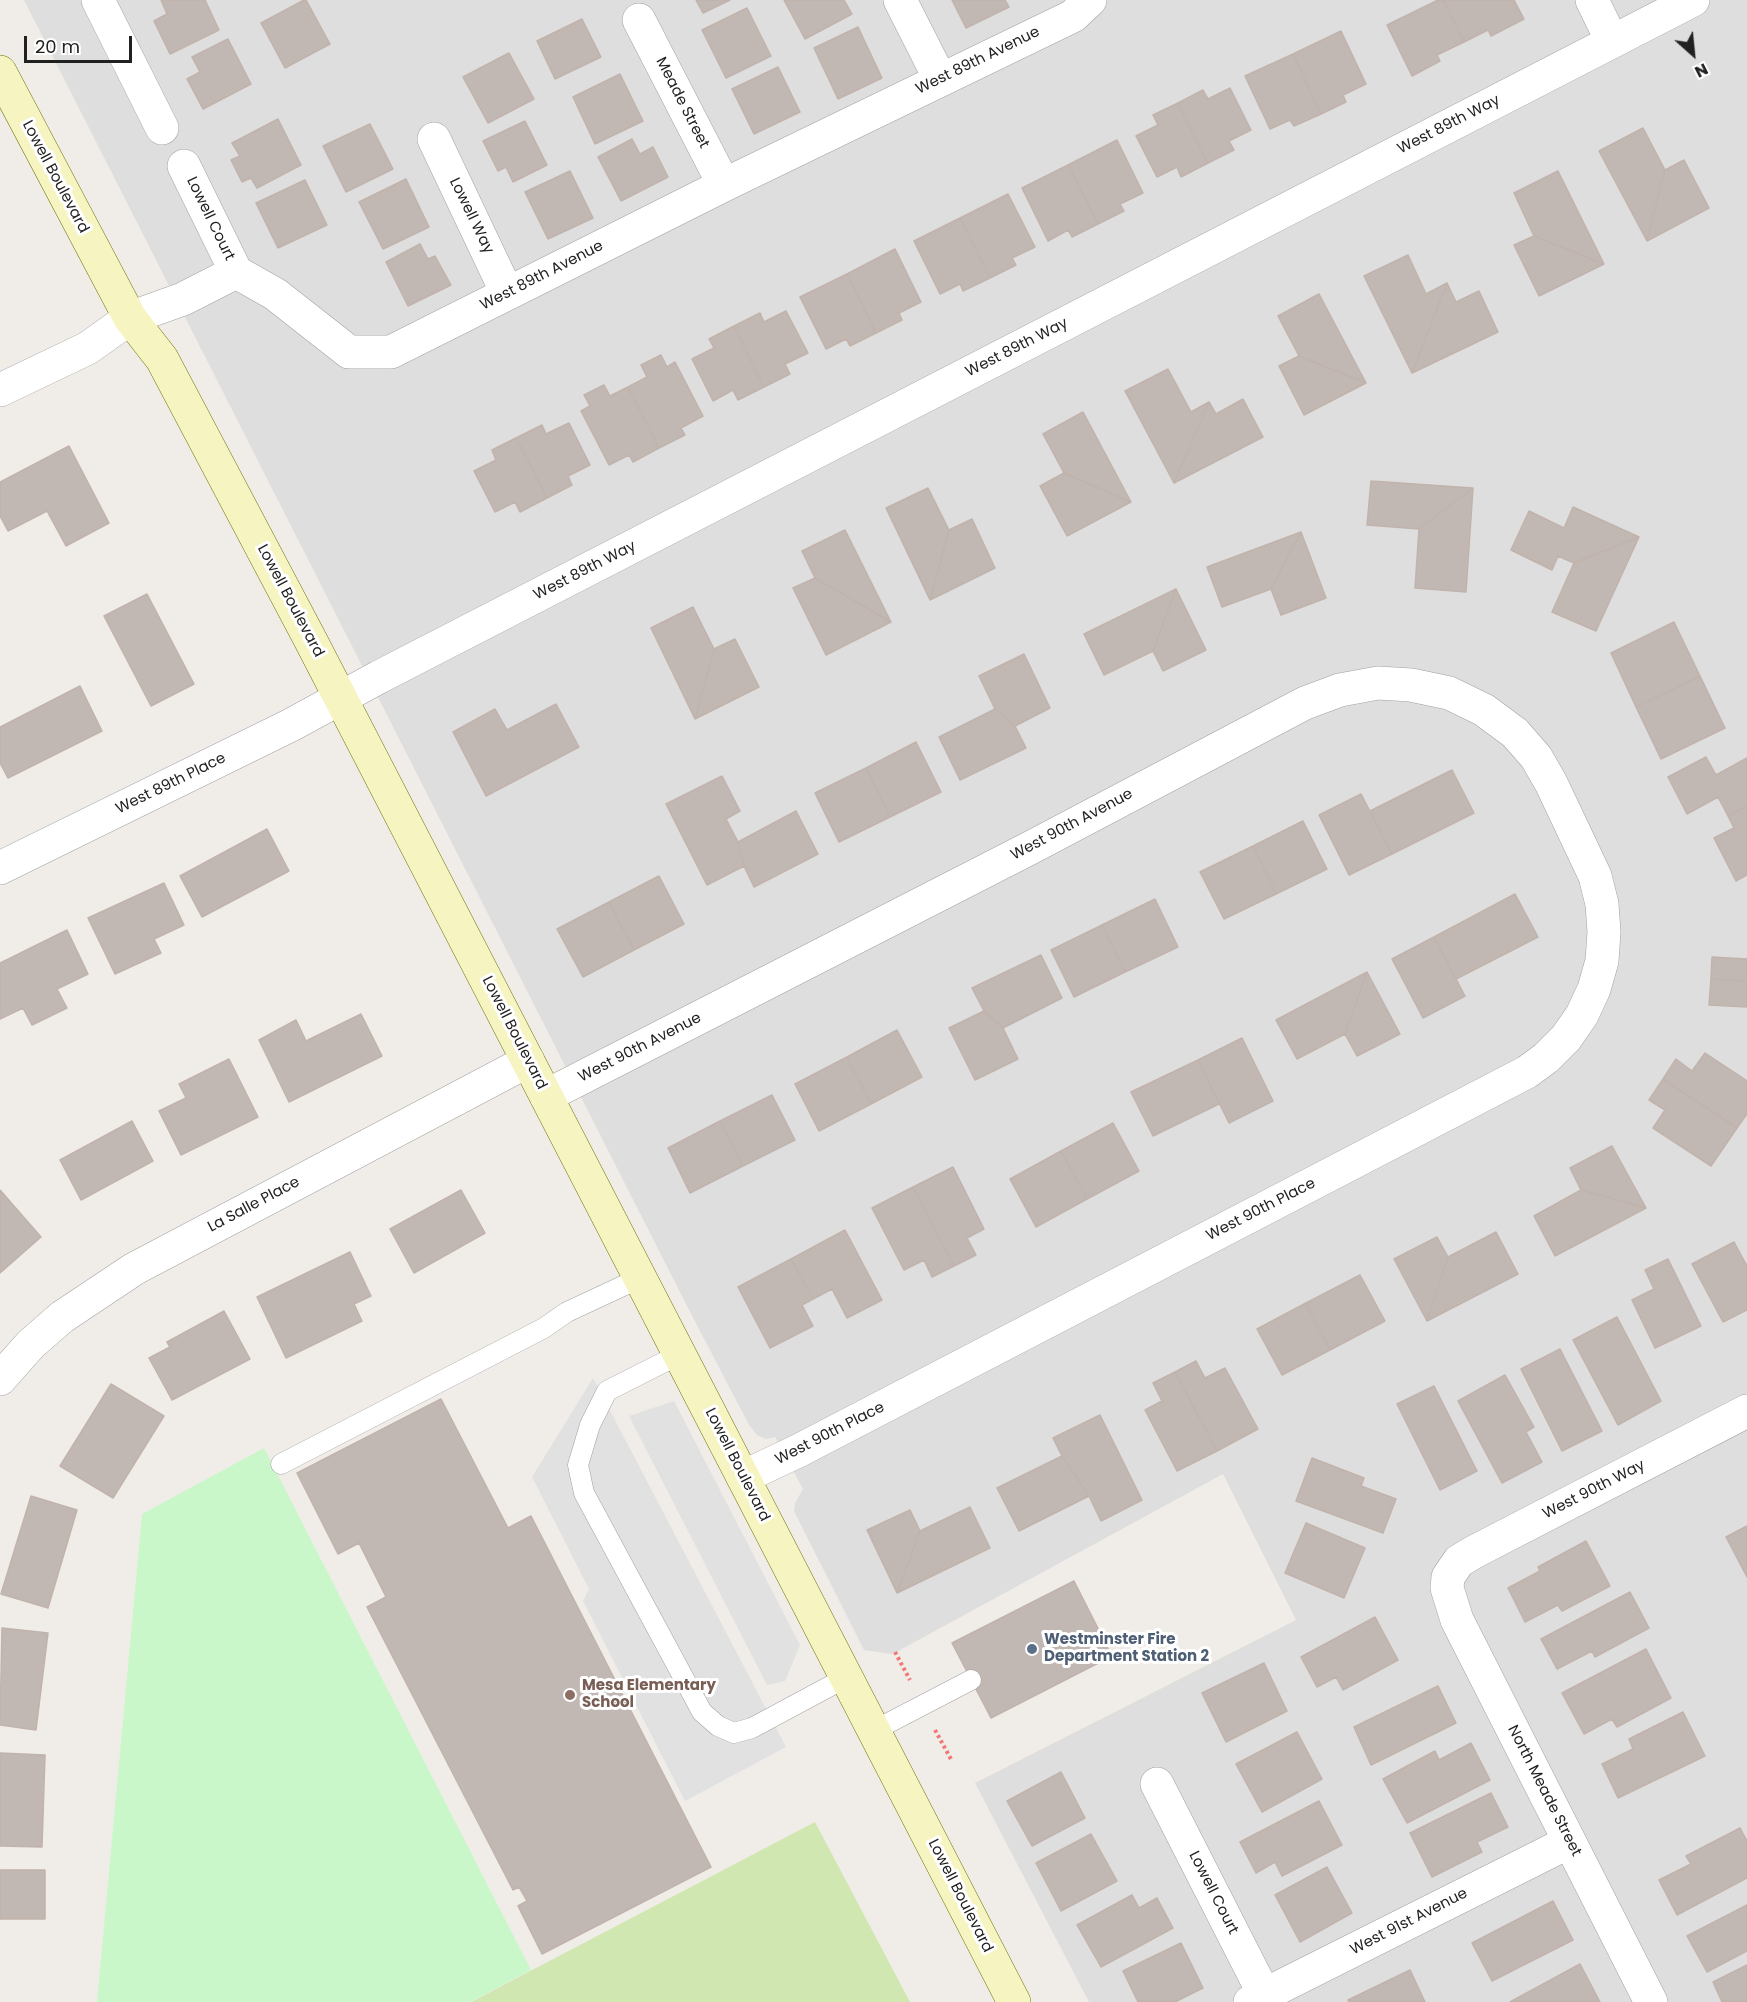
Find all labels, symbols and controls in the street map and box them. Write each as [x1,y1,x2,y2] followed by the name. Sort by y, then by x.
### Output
[913,23,1043,99] street label: West 89th Avenue
[27,24,135,62] scale bar
[1663,24,1723,84] north arrow
[35,34,80,59] text: 20 m
[651,54,713,152] street label: Meade Street
[1691,57,1712,83] text: N
[1395,91,1503,159] street label: West 89th Way
[18,118,92,236] street label: Lowell Boulevard
[182,174,238,264] street label: Lowell Court
[445,175,497,257] street label: Lowell Way
[478,237,606,315] street label: West 89th Avenue
[963,314,1071,382] street label: West 89th Way
[531,537,639,605] street label: West 89th Way
[253,542,327,660] street label: Lowell Boulevard
[113,750,229,818] street label: West 89th Place
[1008,785,1136,865] street label: West 90th Avenue
[478,973,550,1093] street label: Lowell Boulevard
[576,1009,704,1087] street label: West 90th Avenue
[205,1173,303,1237] street label: La Salle Place
[1203,1175,1319,1245] street label: West 90th Place
[772,1399,888,1469] street label: West 90th Place
[701,1405,773,1525] street label: Lowell Boulevard
[1540,1456,1648,1524] street label: West 90th Way
[1044,1631,1209,1666] place label: Westminster Fire Department Station 2
[1025,1642,1039,1656] marker: Westminster Fire Department Station 2
[582,1677,716,1712] place label: Mesa Elementary School
[563,1688,577,1702] marker: Mesa Elementary School
[1503,1723,1585,1859] street label: North Meade Street
[924,1836,996,1956] street label: Lowell Boulevard
[1184,1848,1242,1938] street label: Lowell Court
[1347,1885,1471,1959] street label: West 91st Avenue

